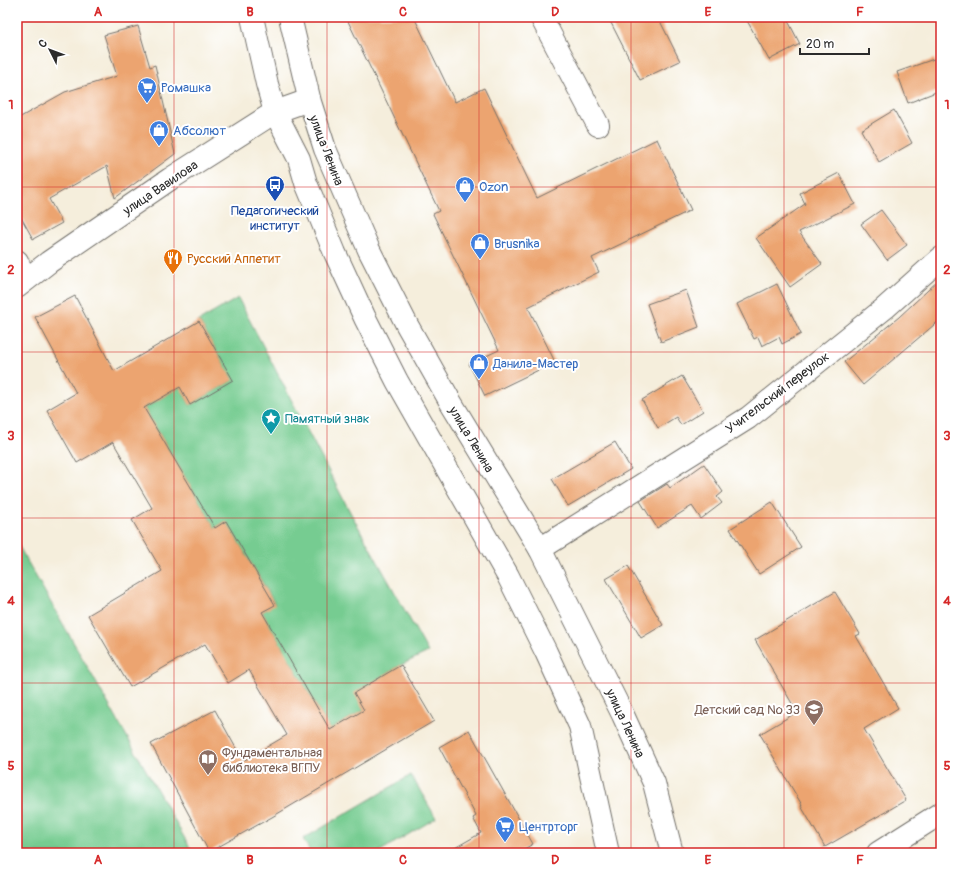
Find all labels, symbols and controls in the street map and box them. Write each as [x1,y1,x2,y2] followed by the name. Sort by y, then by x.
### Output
[94,4,103,20] text: A
[246,4,254,20] text: B
[399,4,407,20] text: C
[551,4,559,20] text: D
[705,4,712,20] text: E
[856,4,864,20] text: F
[30,30,70,70] north arrow
[800,30,869,56] scale bar
[36,37,50,51] text: С
[806,37,835,52] text: 20 m
[136,76,158,104] supermarket icon: Ромашка
[161,80,211,96] place label: Ромашка
[8,97,14,113] text: 1
[944,97,950,113] text: 1
[305,112,347,188] street label: улица Ленина
[148,119,170,147] shop icon: Абсолют
[173,123,226,139] place label: Абсолют
[119,157,201,219] street label: улица Вавилова
[264,174,286,202] bus stop icon: Педагогический институт
[454,175,476,203] shop icon: Ozon
[479,179,508,195] place label: Ozon
[231,203,319,234] place label: Педагогический институт
[469,232,491,260] shop icon: Brusnika
[494,236,540,252] place label: Brusnika
[162,247,184,275] restaurant icon: Русский Аппетит
[187,251,281,267] place label: Русский Аппетит
[7,262,15,278] text: 2
[943,262,951,278] text: 2
[723,348,833,437] street label: Учительский переулок
[468,352,490,380] shop icon: Данила-Мастер
[492,356,578,372] place label: Данила-Мастер
[445,403,497,475] street label: улица Ленина
[260,407,282,435] place icon: Памятный знак
[285,411,370,427] place label: Памятный знак
[7,428,15,444] text: 3
[943,428,951,444] text: 3
[7,593,15,609] text: 4
[943,593,951,609] text: 4
[602,686,648,760] street label: улица Ленина
[803,698,825,726] school or university icon: Детский сад № 33
[694,702,800,718] place label: Детский сад № 33
[222,745,322,776] place label: Фундаментальная библиотека ВГПУ
[197,748,219,776] library icon: Фундаментальная библиотека ВГПУ
[7,758,15,774] text: 5
[943,758,951,774] text: 5
[494,815,516,843] supermarket icon: Центрторг
[519,819,578,835] place label: Центрторг
[94,852,103,868] text: A
[246,852,254,868] text: B
[399,852,407,868] text: C
[551,852,559,868] text: D
[705,852,712,868] text: E
[856,852,864,868] text: F

